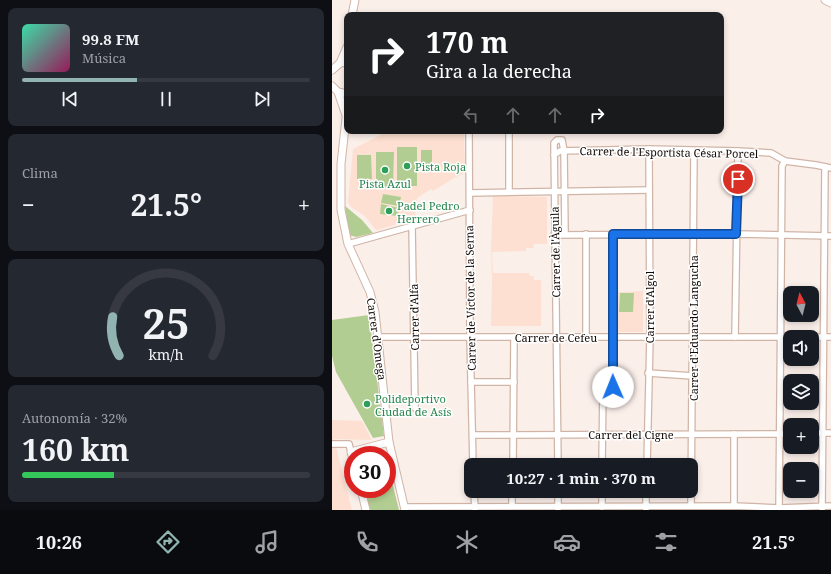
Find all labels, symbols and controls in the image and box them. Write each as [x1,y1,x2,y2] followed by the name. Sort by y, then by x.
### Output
[426,23,508,61] text: 170 m
[360,28,412,80] icon: right
[82,29,139,49] text: 99.8 FM
[82,49,126,67] text: Música
[426,59,572,83] text: Gira a la derecha
[59,88,81,110] icon: previous
[155,88,177,110] icon: pause
[251,88,273,110] icon: next
[460,104,482,126] icon: left
[502,104,524,126] icon: ahead
[544,104,566,126] icon: ahead
[586,104,608,126] icon: right
[580,143,759,161] street label: Carrer de l'Esportista César Porcel
[415,159,466,174] place label: Pista Roja
[402,161,412,171] marker: Pista Roja
[721,162,755,196] pin
[22,164,58,182] text: Clima
[380,165,390,175] marker: Pista Azul
[727,168,749,190] icon: arrive
[359,176,411,191] place label: Pista Azul
[130,184,202,225] text: 21.5°
[22,189,35,219] text: −
[298,189,310,219] text: +
[397,198,460,226] place label: Padel Pedro Herrero
[384,206,394,216] marker: Padel Pedro Herrero
[547,206,563,298] street label: Carrer de l'Àguila
[461,225,479,371] street label: Carrer de Víctor de la Serna
[686,255,701,401] street label: Carrer d'Eduardo Langucha
[642,270,657,343] street label: Carrer d'Algol
[406,283,422,351] street label: Carrer d'Alfa
[783,286,819,322] north arrow
[783,286,819,498] map controls
[142,295,190,351] text: 25
[364,297,390,381] street label: Carrer d'Omega
[515,330,597,345] street label: Carrer de Cefeu
[783,330,819,366] button: sound
[148,344,184,363] text: km/h
[592,366,634,408] position arrow
[783,374,819,410] button: layers
[375,391,452,419] place label: Polideportivo Ciudad de Asís
[362,399,372,409] marker: Polideportivo Ciudad de Asís
[22,409,127,427] text: Autonomía · 32%
[783,418,819,454] button: +
[588,427,674,442] street label: Carrer del Cigne
[22,429,129,470] text: 160 km
[344,446,396,498] speed limit sign: 30
[783,462,819,498] button: −
[506,468,656,488] text: 10:27 · 1 min · 370 m
[154,528,182,556] icon: directions
[253,528,281,556] icon: music
[353,528,381,556] icon: phone
[453,528,481,556] icon: climate
[553,528,581,556] icon: car
[652,528,680,556] icon: filters
[36,530,82,554] text: 10:26
[752,530,795,554] text: 21.5°

